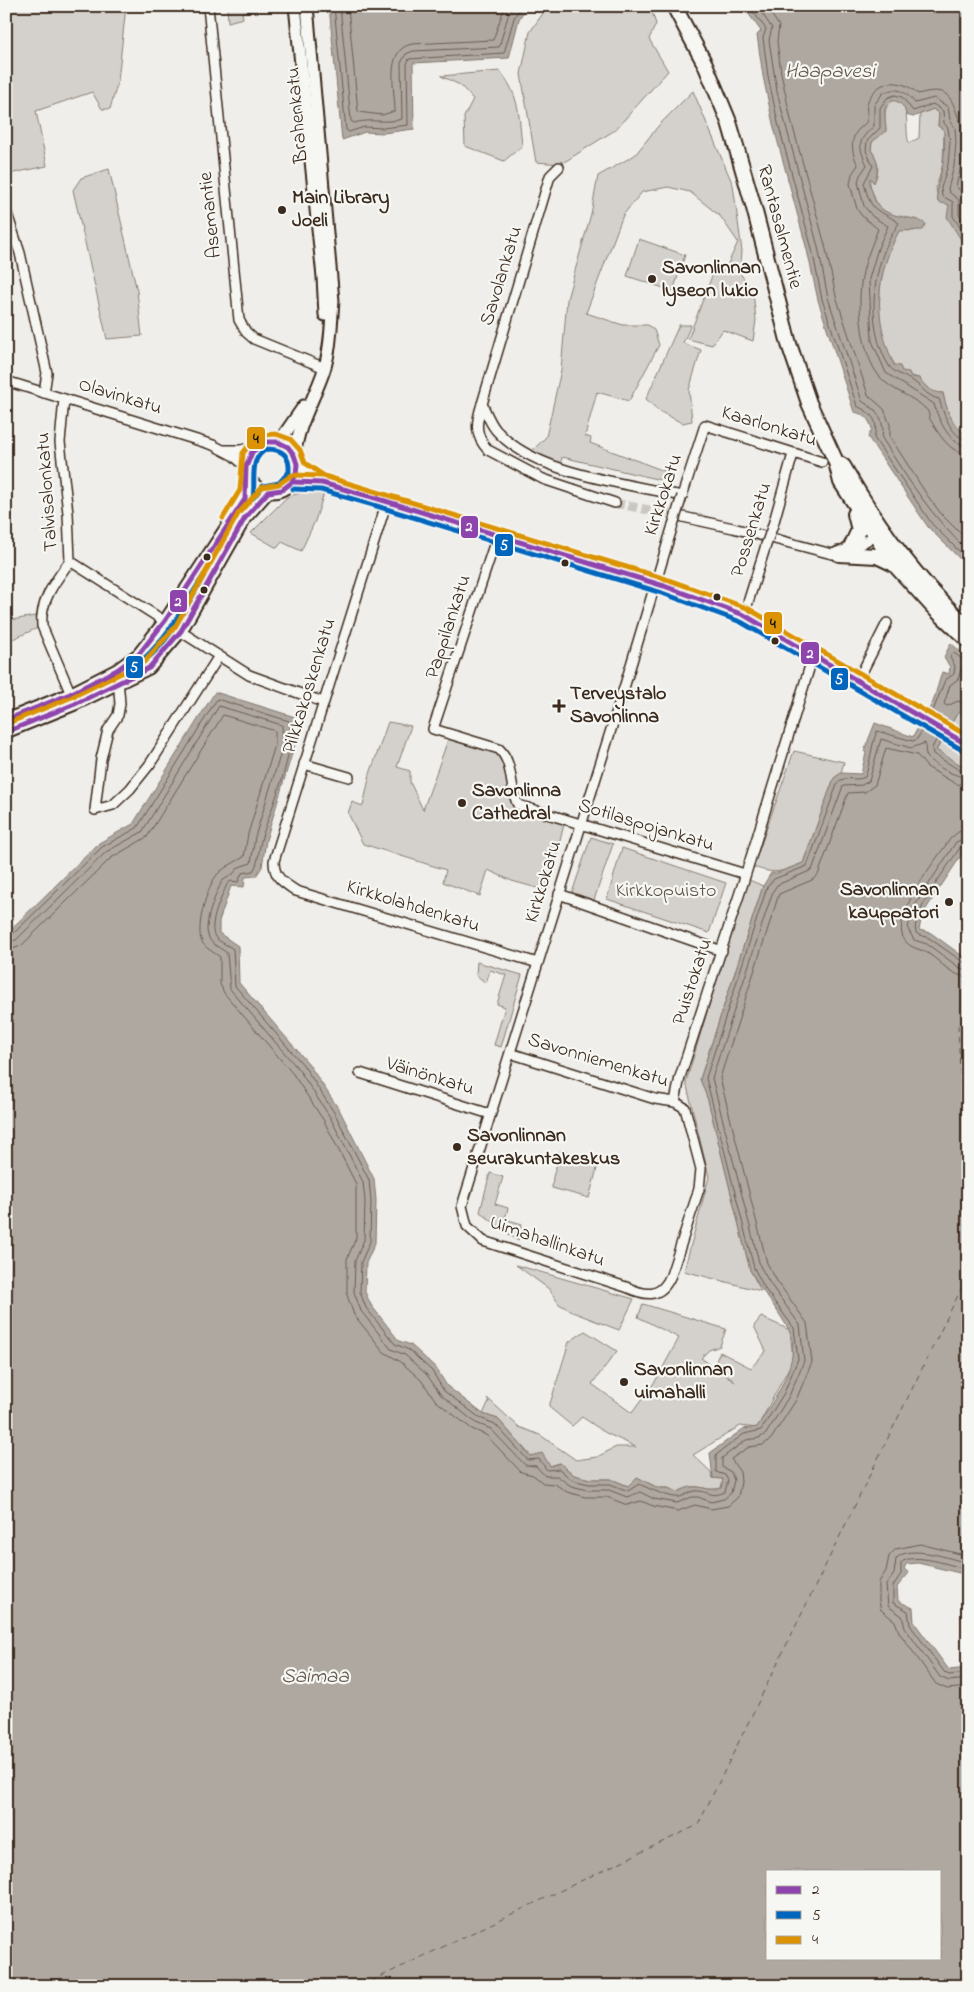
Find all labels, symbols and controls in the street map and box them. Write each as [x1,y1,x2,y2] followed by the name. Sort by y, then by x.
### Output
[785,57,877,87] water label: Haapavesi
[279,66,317,165] street label: Brahenkatu
[749,162,809,292] street label: Rantasalmentie
[192,170,230,260] street label: Asemantie
[292,184,389,236] place label: Main Library Joeli
[276,204,288,216] marker: Main Library Joeli
[473,223,531,329] street label: Savolankatu
[662,254,761,307] place label: Savonlinnan lyseon lukio
[646,273,658,285] marker: Savonlinnan lyseon lukio
[75,371,165,423] street label: Olavinkatu
[718,399,820,455] street label: Kaarlonkatu
[246,426,266,450] line badge: 4
[252,429,259,450] text: 4
[29,432,67,552] street label: Talvisalonkatu
[637,450,691,540] street label: Kirkkokatu
[724,479,780,581] street label: Possenkatu
[460,515,479,539] line badge: 2
[465,517,473,538] text: 2
[494,533,514,557] line badge: 5
[500,536,508,557] text: 5
[202,552,212,562] unlabelled marker
[560,558,570,568] unlabelled marker
[418,571,480,683] street label: Pappilankatu
[199,585,209,595] unlabelled marker
[169,589,188,613] line badge: 2
[174,592,182,613] text: 2
[712,592,722,602] unlabelled marker
[763,611,783,635] line badge: 4
[769,614,776,635] text: 4
[276,615,344,757] street label: Pilkkakoskenkatu
[770,636,780,646] unlabelled marker
[800,641,820,665] line badge: 2
[806,644,814,665] text: 2
[125,655,144,679] line badge: 5
[130,658,138,679] text: 5
[830,667,849,691] line badge: 5
[835,670,843,691] text: 5
[570,680,666,732] place label: Terveystalo Savonlinna
[552,699,566,713] marker: Terveystalo Savonlinna
[472,777,561,829] place label: Savonlinna Cathedral
[574,792,718,860] street label: Sotilaspojankatu
[456,797,468,809] marker: Savonlinna Cathedral
[518,837,570,927] street label: Kirkkokatu
[343,873,483,941] street label: Kirkkolahdenkatu
[840,876,939,928] place label: Savonlinnan kauppatori
[616,877,716,906] park label: Kirkkopuisto
[943,896,955,908] marker: Savonlinnan kauppatori
[665,935,721,1029] street label: Puistokatu
[524,1026,672,1096] street label: Savonniemenkatu
[381,1050,478,1104] street label: Väinönkatu
[467,1122,620,1174] place label: Savonlinnan seurakuntakeskus
[451,1141,463,1153] marker: Savonlinnan seurakuntakeskus
[485,1209,609,1275] street label: Uimahallinkatu
[634,1356,733,1408] place label: Savonlinnan uimahalli
[618,1376,630,1388] marker: Savonlinnan uimahalli
[281,1662,349,1692] water label: Saimaa
[766,1870,942,1960] legend
[812,1879,820,1901] text: 2
[812,1905,821,1927] text: 5
[812,1929,818,1951] text: 4

